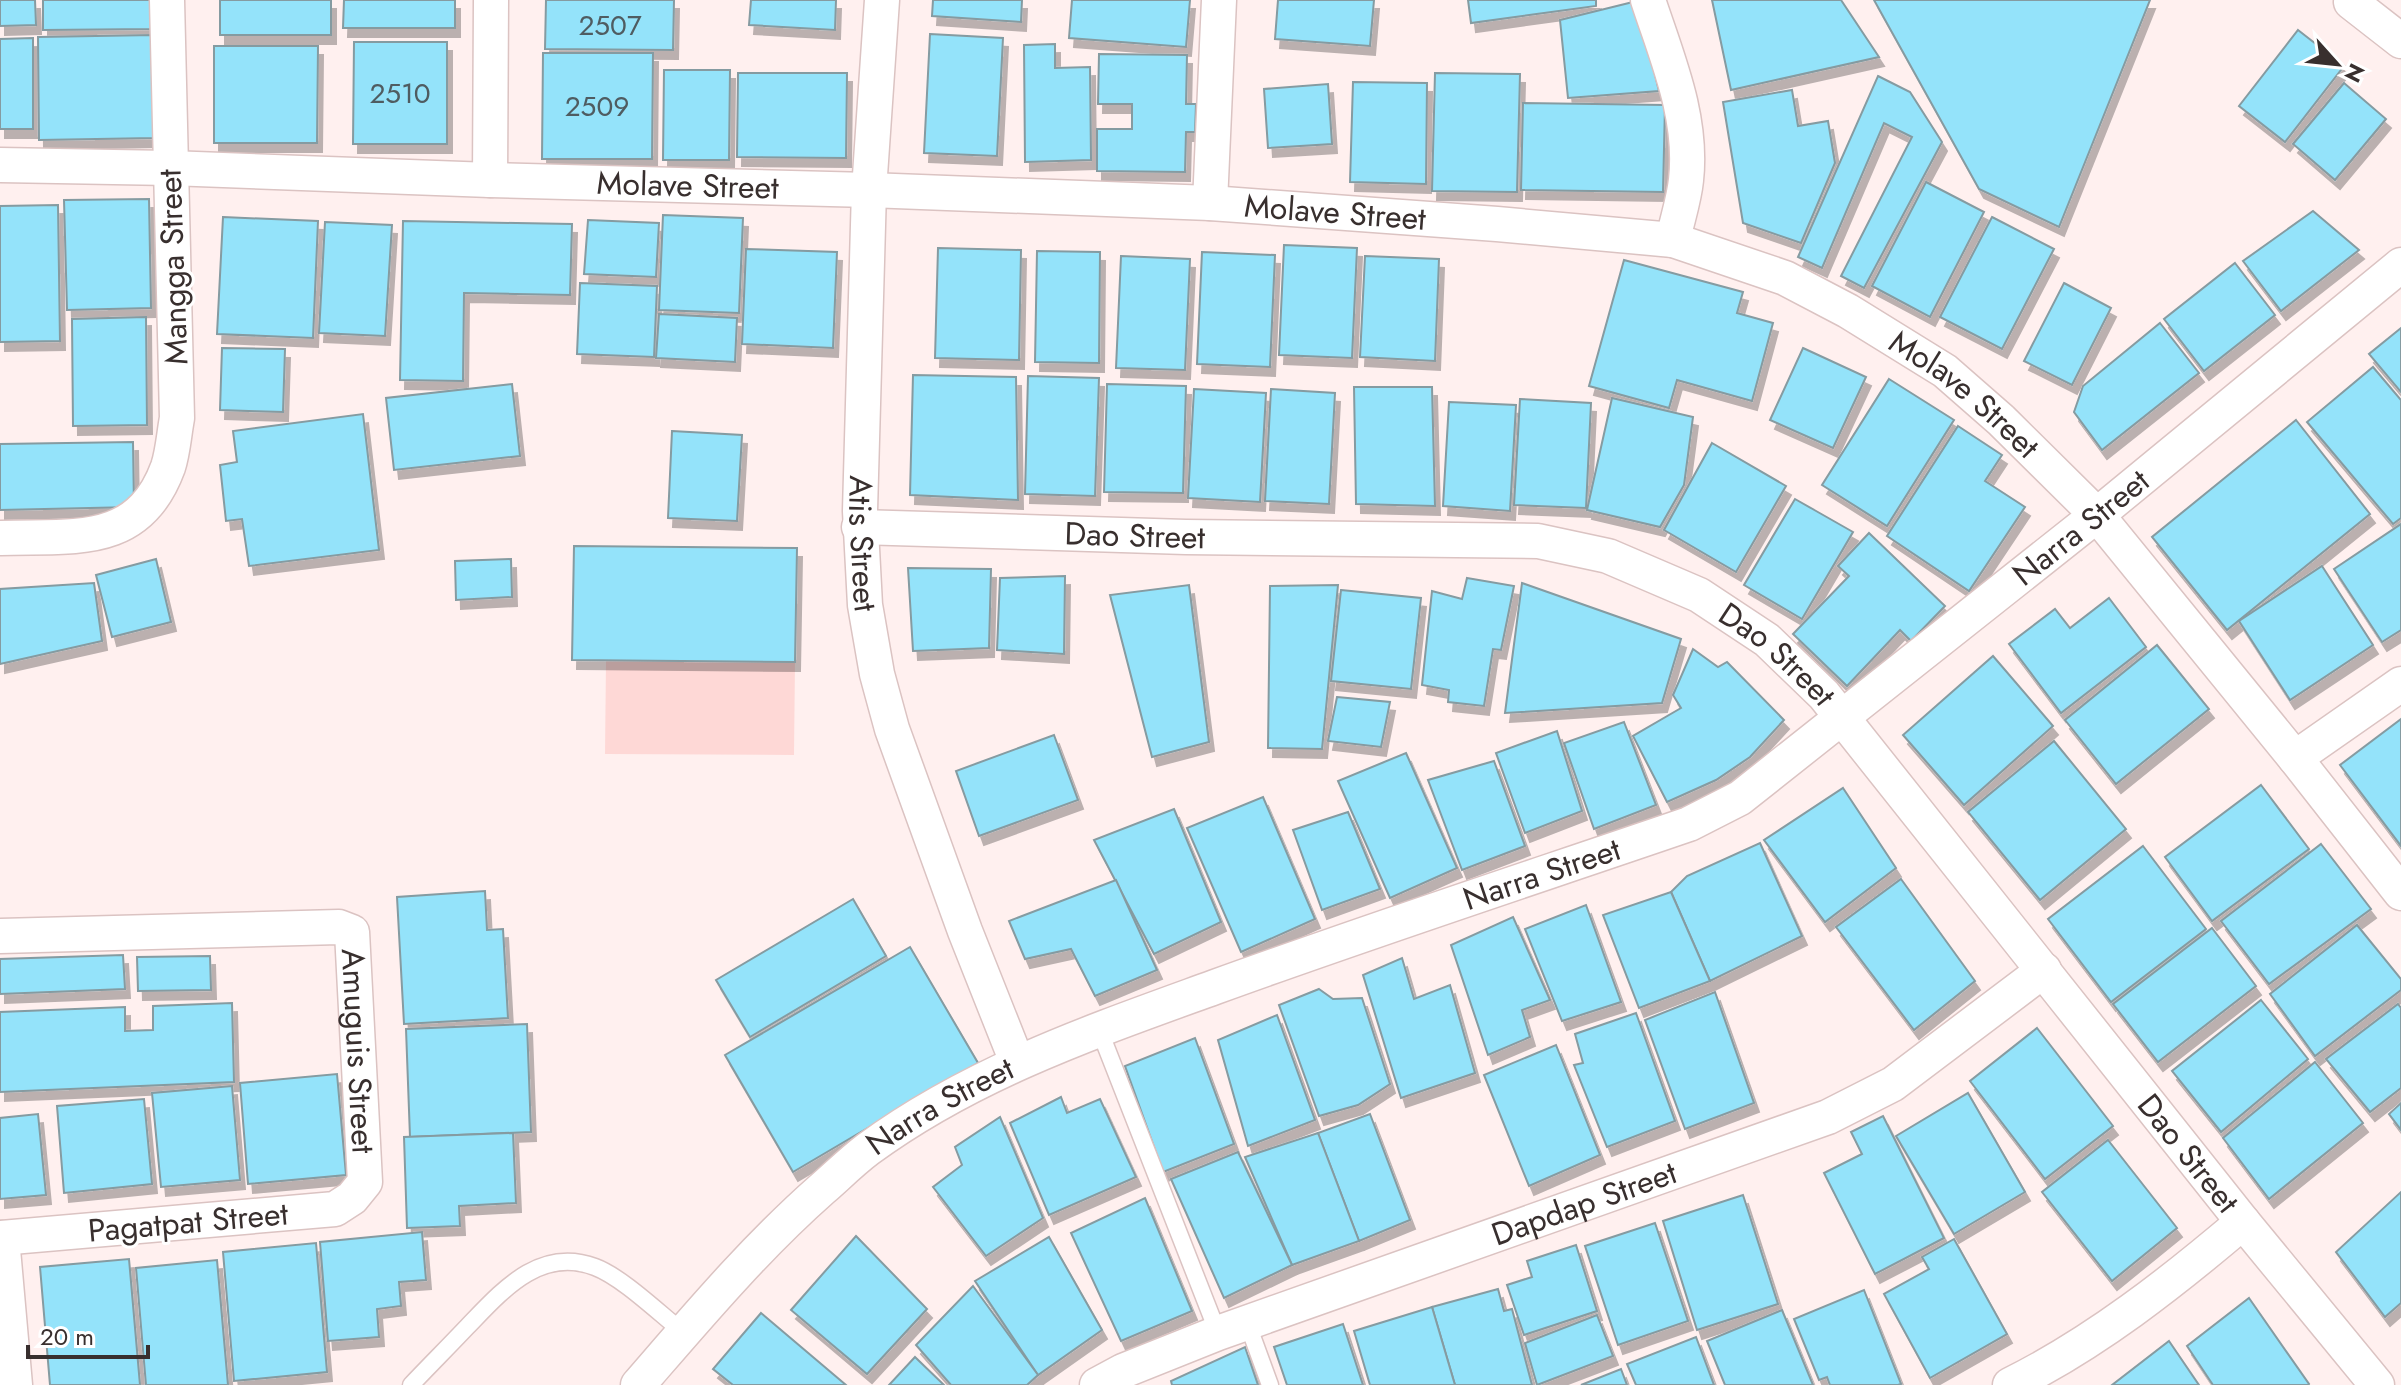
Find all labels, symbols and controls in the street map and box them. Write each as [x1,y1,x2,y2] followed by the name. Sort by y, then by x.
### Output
[578,5,642,46] house number: 2507
[2297,24,2377,104] north arrow
[2337,58,2373,88] text: N
[369,73,431,114] house number: 2510
[565,86,629,127] house number: 2509
[596,160,780,211] street label: Molave Street
[147,168,199,366] street label: Mangga Street
[1243,183,1428,242] street label: Molave Street
[1880,319,2050,469] street label: Molave Street
[2003,458,2159,597] street label: Narra Street
[837,475,889,615] street label: Atis Street
[1064,510,1206,560] street label: Dao Street
[1710,591,1847,716] street label: Dao Street
[1457,826,1627,922] street label: Narra Street
[330,947,386,1155] street label: Amuguis Street
[857,1045,1021,1166] street label: Narra Street
[2127,1084,2250,1223] street label: Dao Street
[1485,1149,1683,1257] street label: Dapdap Street
[86,1190,290,1254] street label: Pagatpat Street
[28,1309,148,1359] scale bar
[40,1319,94,1354] text: 20 m

